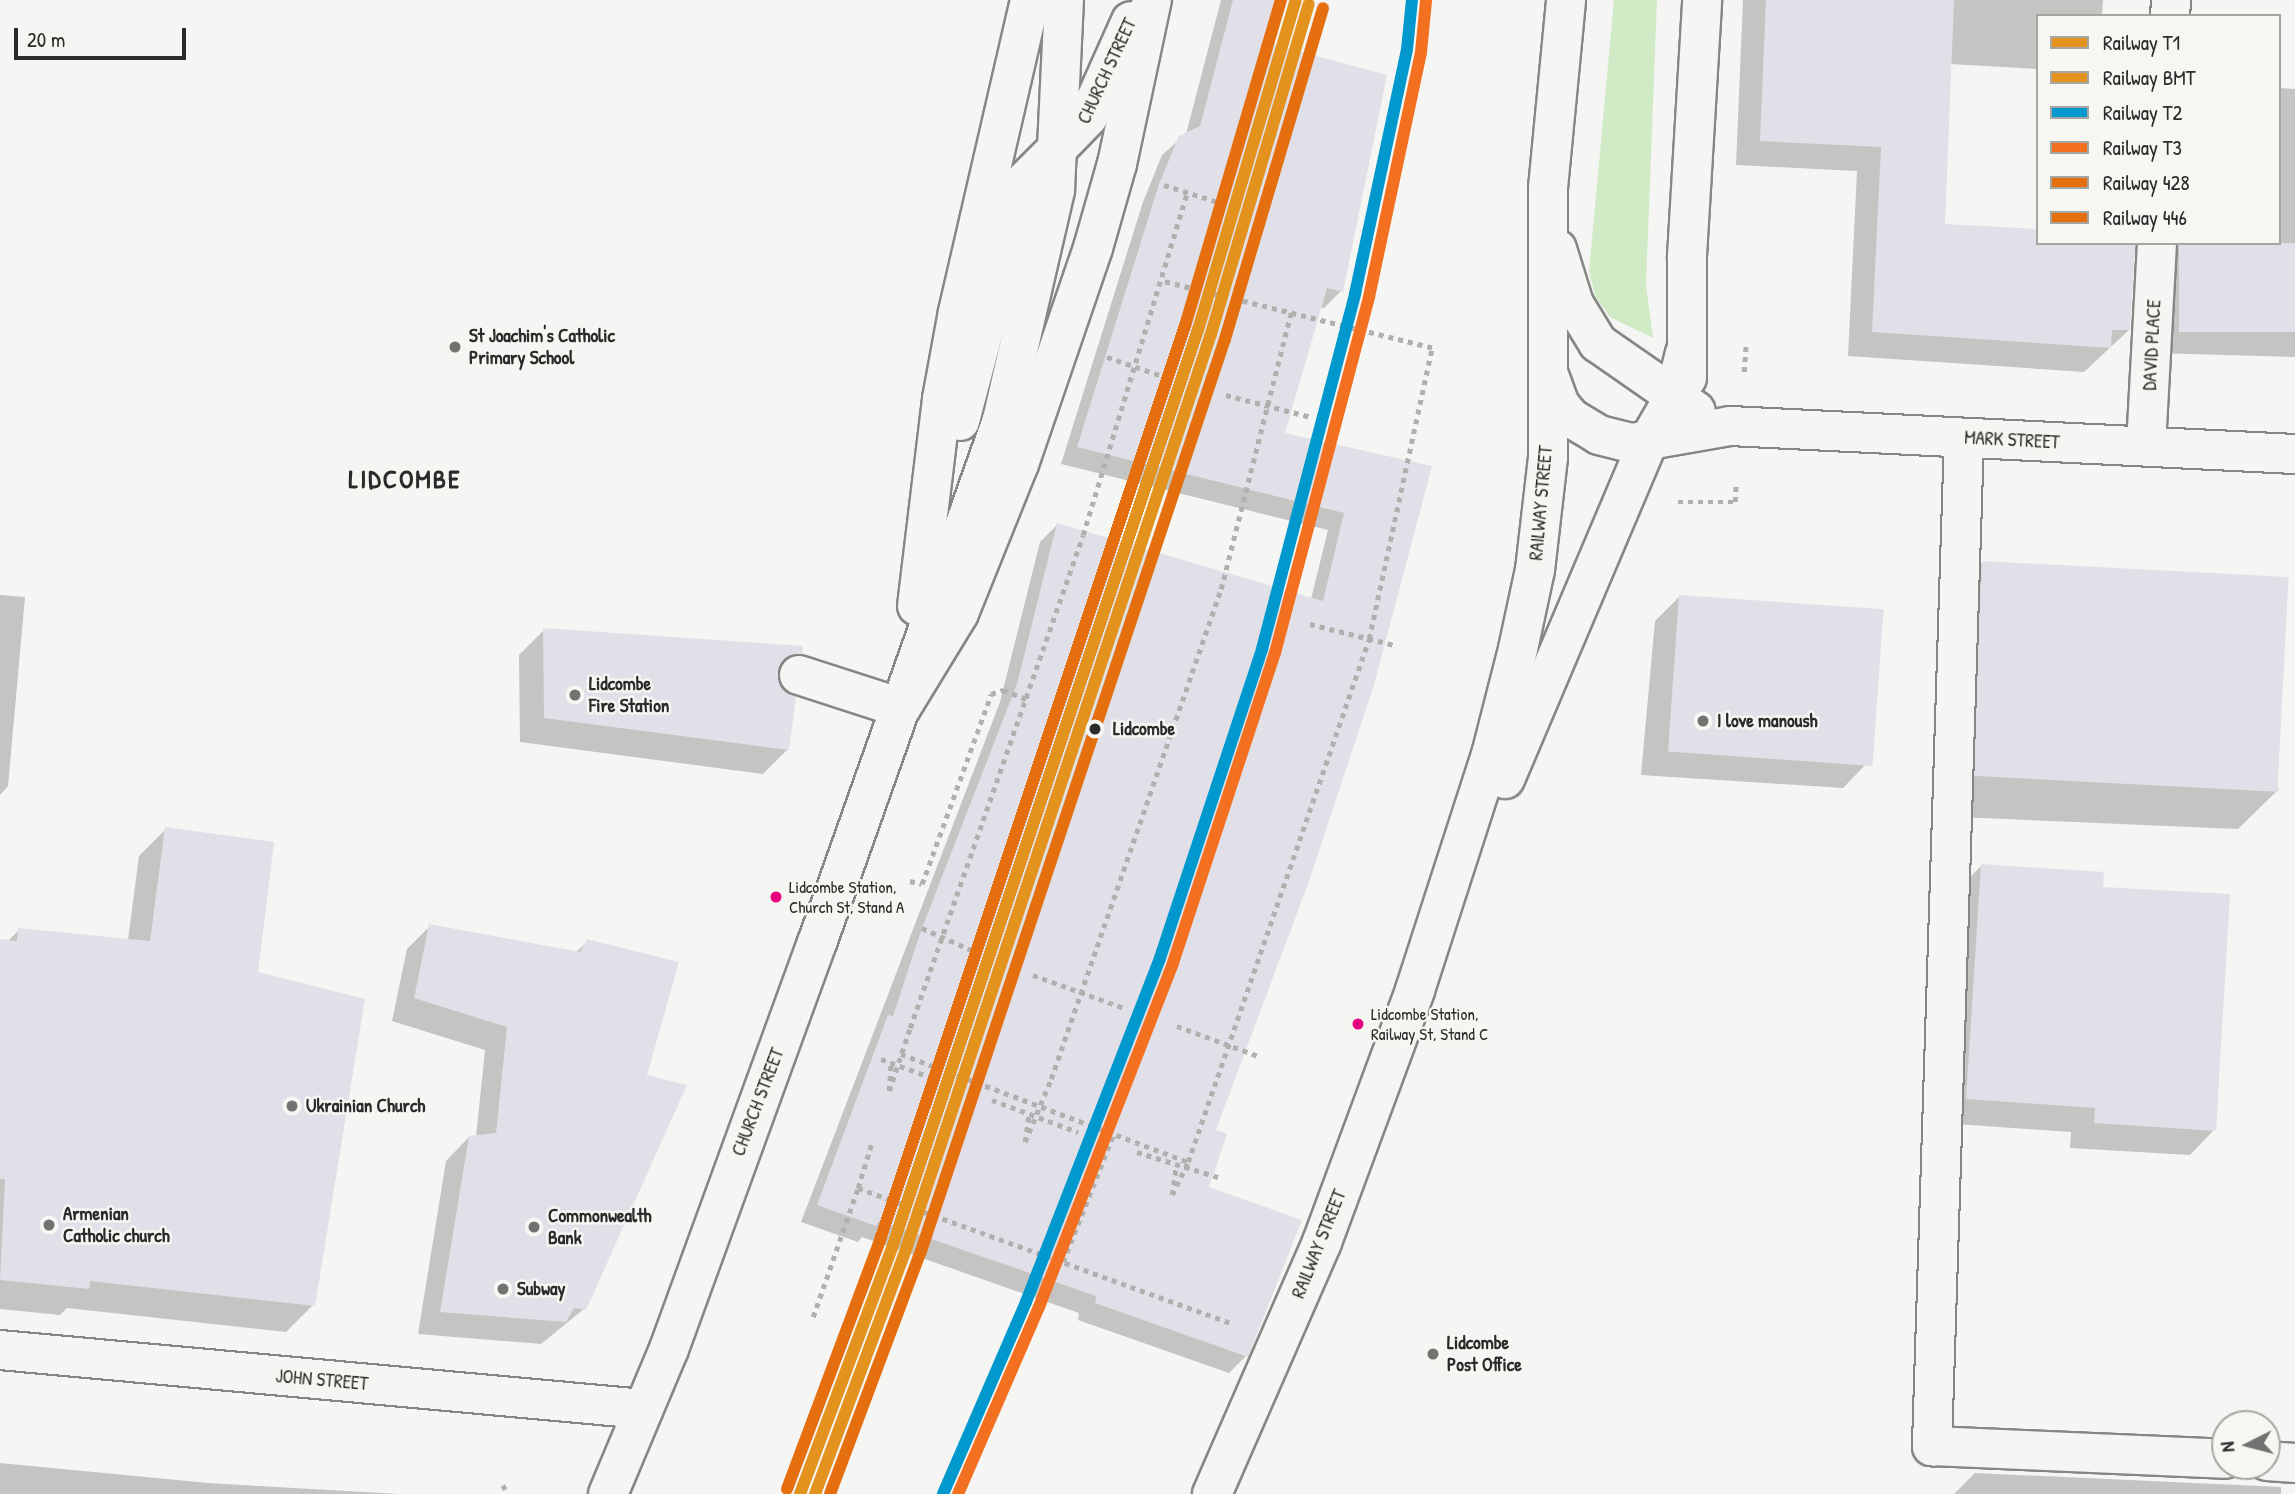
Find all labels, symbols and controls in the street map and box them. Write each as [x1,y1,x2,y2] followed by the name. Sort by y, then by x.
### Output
[18,14,189,58] scale bar
[2036,14,2281,245] legend
[1073,15,1141,127] street label: CHURCH STREET
[27,25,65,54] text: 20 m
[2103,28,2180,57] text: Railway T1
[2103,63,2196,92] text: Railway BMT
[2103,98,2182,127] text: Railway T2
[2103,133,2182,162] text: Railway T3
[2103,168,2190,197] text: Railway 428
[2103,203,2187,232] text: Railway 446
[2138,299,2166,391] street label: DAVID PLACE
[469,325,615,369] place label: St Joachim's Catholic Primary School
[447,339,463,355] marker: St Joachim's Catholic Primary School
[1964,426,2060,454] street label: MARK STREET
[1525,445,1557,561] street label: RAILWAY STREET
[350,463,460,495] district label: LIDCOMBE
[589,673,669,717] place label: Lidcombe Fire Station
[567,687,583,703] marker: Lidcombe Fire Station
[1717,710,1818,732] place label: I love manoush
[1695,713,1711,729] marker: I love manoush
[1083,717,1107,741] marker: Lidcombe
[1113,718,1175,740] place label: Lidcombe
[789,877,904,917] place label: Lidcombe Station, Church St, Stand A
[769,890,783,904] marker: Lidcombe Station, Church St, Stand A
[1371,1004,1488,1044] place label: Lidcombe Station, Railway St, Stand C
[1351,1017,1365,1031] marker: Lidcombe Station, Railway St, Stand C
[727,1045,789,1159] street label: CHURCH STREET
[306,1095,425,1117] place label: Ukrainian Church
[284,1098,300,1114] marker: Ukrainian Church
[1287,1186,1351,1302] street label: RAILWAY STREET
[63,1203,170,1247] place label: Armenian Catholic church
[548,1205,652,1249] place label: Commonwealth Bank
[41,1217,57,1233] marker: Armenian Catholic church
[526,1219,542,1235] marker: Commonwealth Bank
[517,1278,565,1300] place label: Subway
[495,1281,511,1297] marker: Subway
[1447,1332,1522,1376] place label: Lidcombe Post Office
[1425,1346,1441,1362] marker: Lidcombe Post Office
[275,1365,369,1395] street label: JOHN STREET
[2211,1410,2281,1480] north arrow
[2214,1441,2241,1453] text: N

